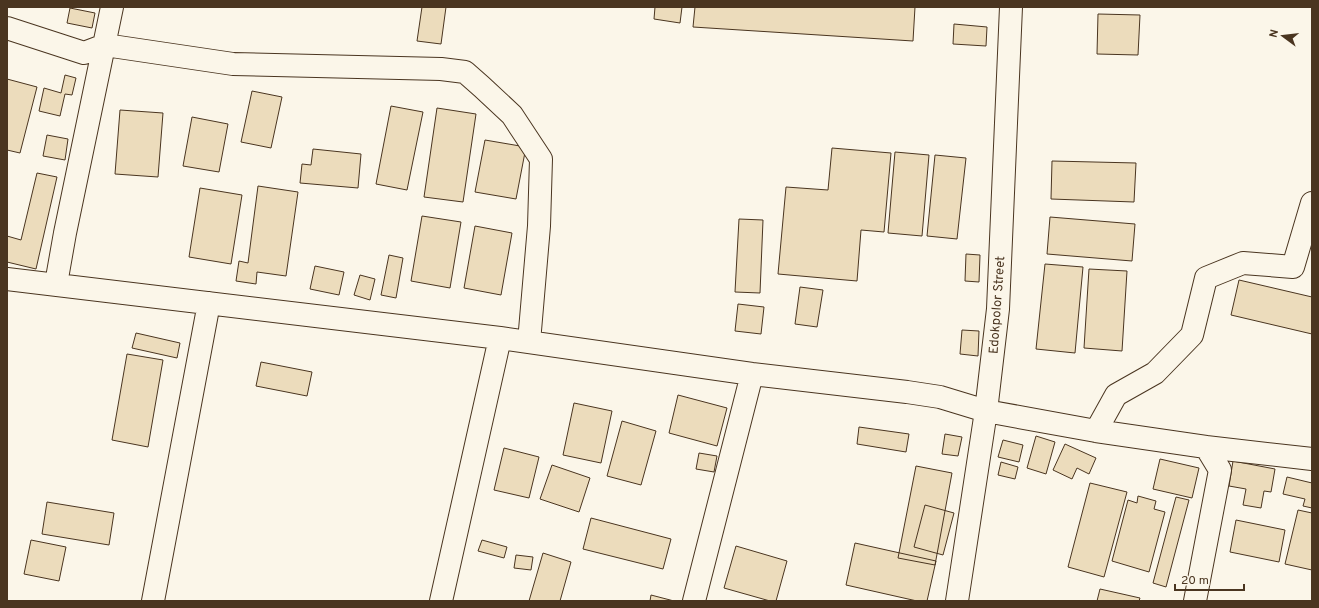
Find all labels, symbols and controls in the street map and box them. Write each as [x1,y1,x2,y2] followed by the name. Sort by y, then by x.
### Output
[1263,16,1303,56] north arrow
[1267,28,1282,39] text: N
[987,256,1009,355] street label: Edokpolor Street
[1175,566,1244,592] scale bar
[1181,573,1209,589] text: 20 m

